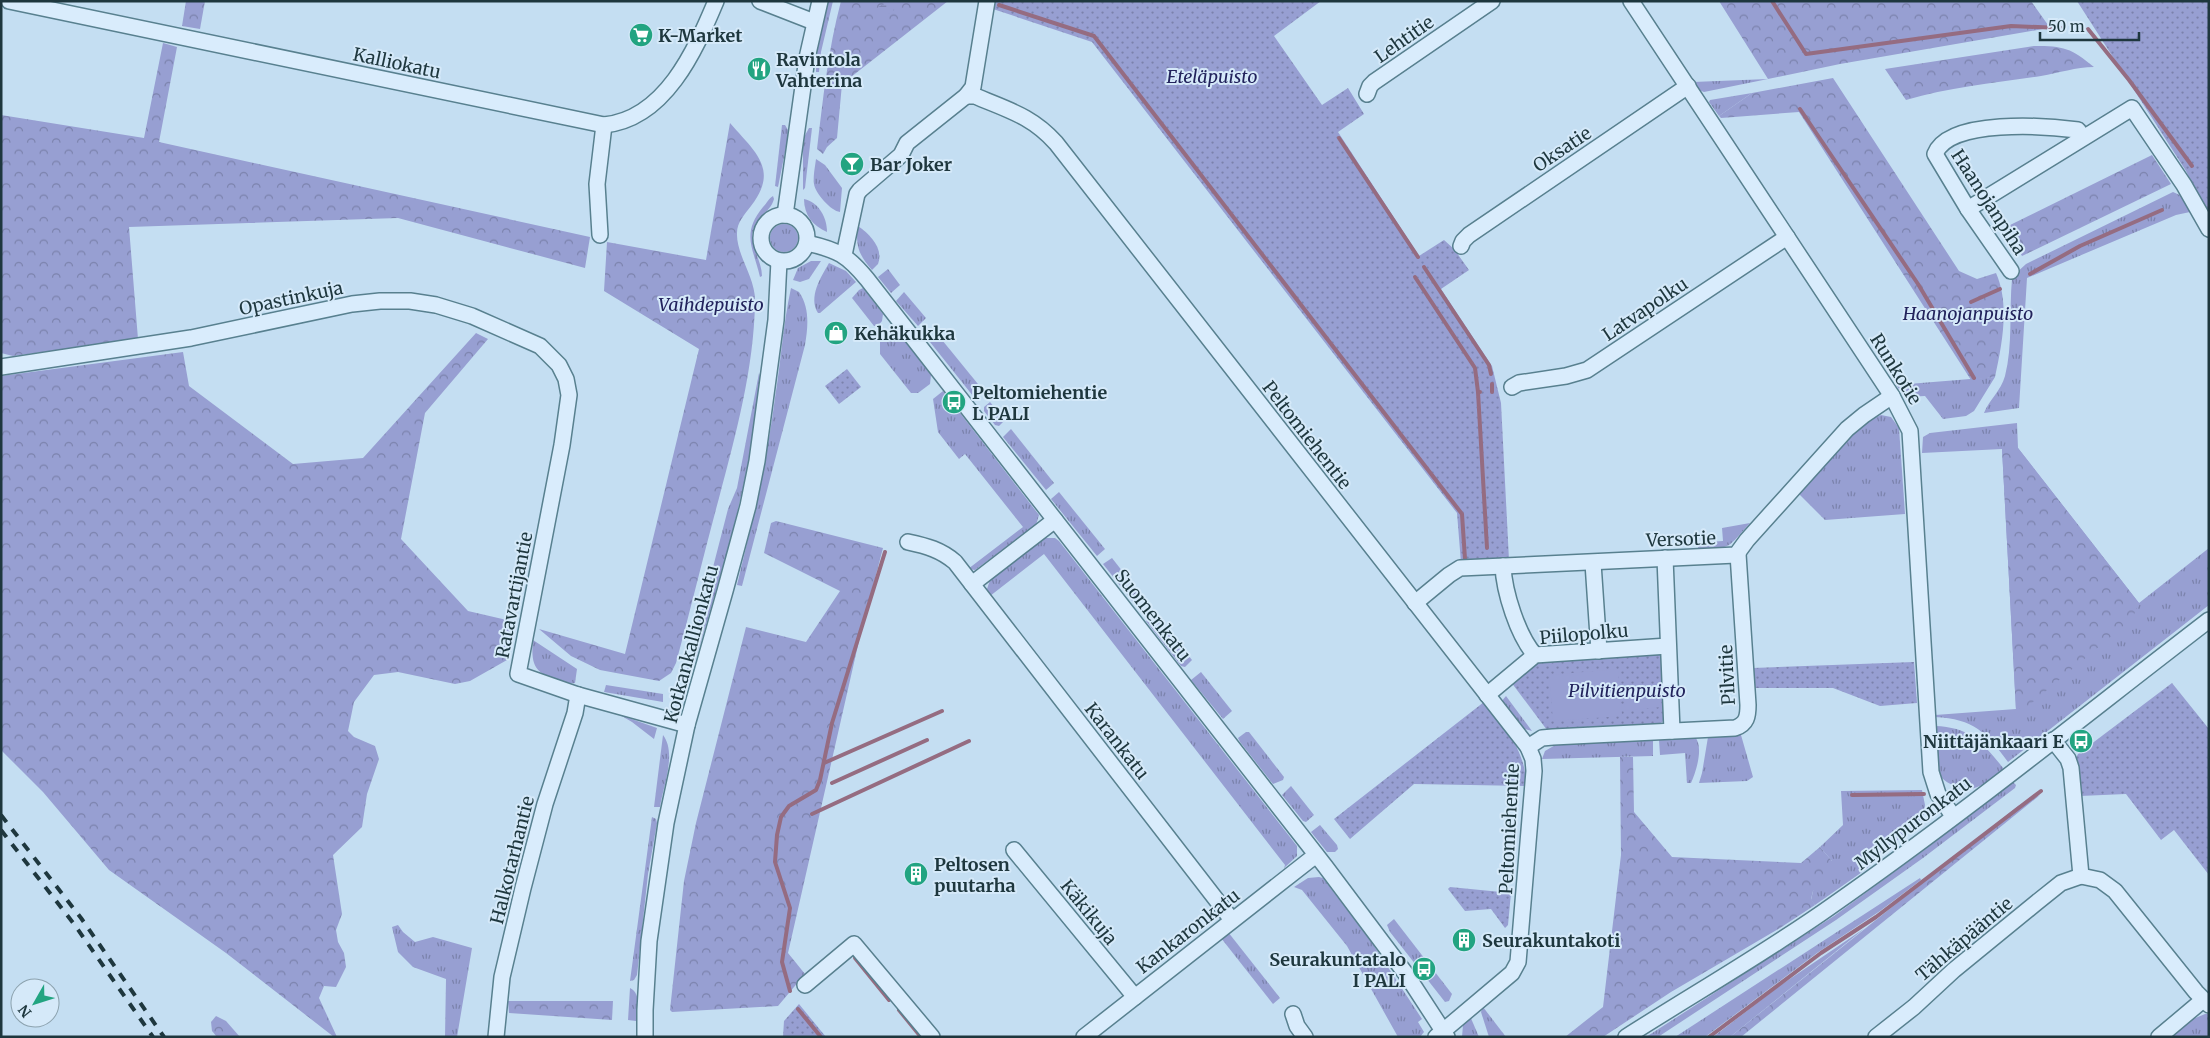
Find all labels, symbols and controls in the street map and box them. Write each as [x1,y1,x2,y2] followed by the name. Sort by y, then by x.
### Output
[1370,10,1438,68] street label: Lehtitie
[2040,10,2139,42] scale bar
[2048,17,2085,36] text: 50 m
[628,22,654,48] supermarket icon: K-Market
[658,24,743,47] place label: K-Market
[351,42,443,84] street label: Kalliokatu
[775,48,862,92] place label: Ravintola Vahterina
[746,56,772,82] restaurant icon: Ravintola Vahterina
[1166,65,1258,88] park label: Eteläpuisto
[1529,121,1595,177] street label: Oksatie
[1946,145,2032,259] street label: Haanojanpiha
[839,151,865,177] bar icon: Bar Joker
[870,153,952,176] place label: Bar Joker
[1598,272,1692,346] street label: Latvapolku
[237,276,345,320] street label: Opastinkuja
[658,293,764,316] park label: Vaihdepuisto
[1902,302,2033,325] park label: Haanojanpuisto
[823,320,849,346] shop icon: Kehäkukka
[854,322,955,345] place label: Kehäkukka
[1865,329,1927,409] street label: Runkotie
[1258,376,1356,494] street label: Peltomiehentie
[972,381,1107,425] place label: Peltomiehentie L PALI
[941,389,967,415] bus stop icon: Peltomiehentie L PALI
[1645,526,1716,552] street label: Versotie
[490,530,538,660] street label: Ratavartijantie
[659,562,723,726] street label: Kotkankallionkatu
[1110,564,1196,666] street label: Suomenkatu
[1538,619,1630,649] street label: Piilopolku
[1714,644,1740,706] street label: Pilvitie
[1568,679,1686,702] park label: Pilvitienpuisto
[1080,698,1154,784] street label: Karankatu
[2068,728,2094,754] bus stop icon: Niittäjänkaari E
[1923,730,2064,753] place label: Niittäjänkaari E
[1494,763,1524,895] street label: Peltomiehentie
[1850,772,1976,874] street label: Myllypuronkatu
[485,794,539,926] street label: Halkotarhantie
[934,853,1016,897] place label: Peltosen puutarha
[903,861,929,887] building icon: Peltosen puutarha
[1056,875,1123,950] street label: Käkikuja
[1132,884,1244,978] street label: Kankaronkatu
[1911,892,2017,986] street label: Tähkäpääntie
[1451,927,1477,953] building icon: Seurakuntakoti
[1482,929,1621,952] place label: Seurakuntakoti
[1269,948,1406,992] place label: Seurakuntatalo I PALI
[1411,956,1437,982] bus stop icon: Seurakuntatalo I PALI
[10,978,60,1028] north arrow
[14,1001,35,1021] text: N

